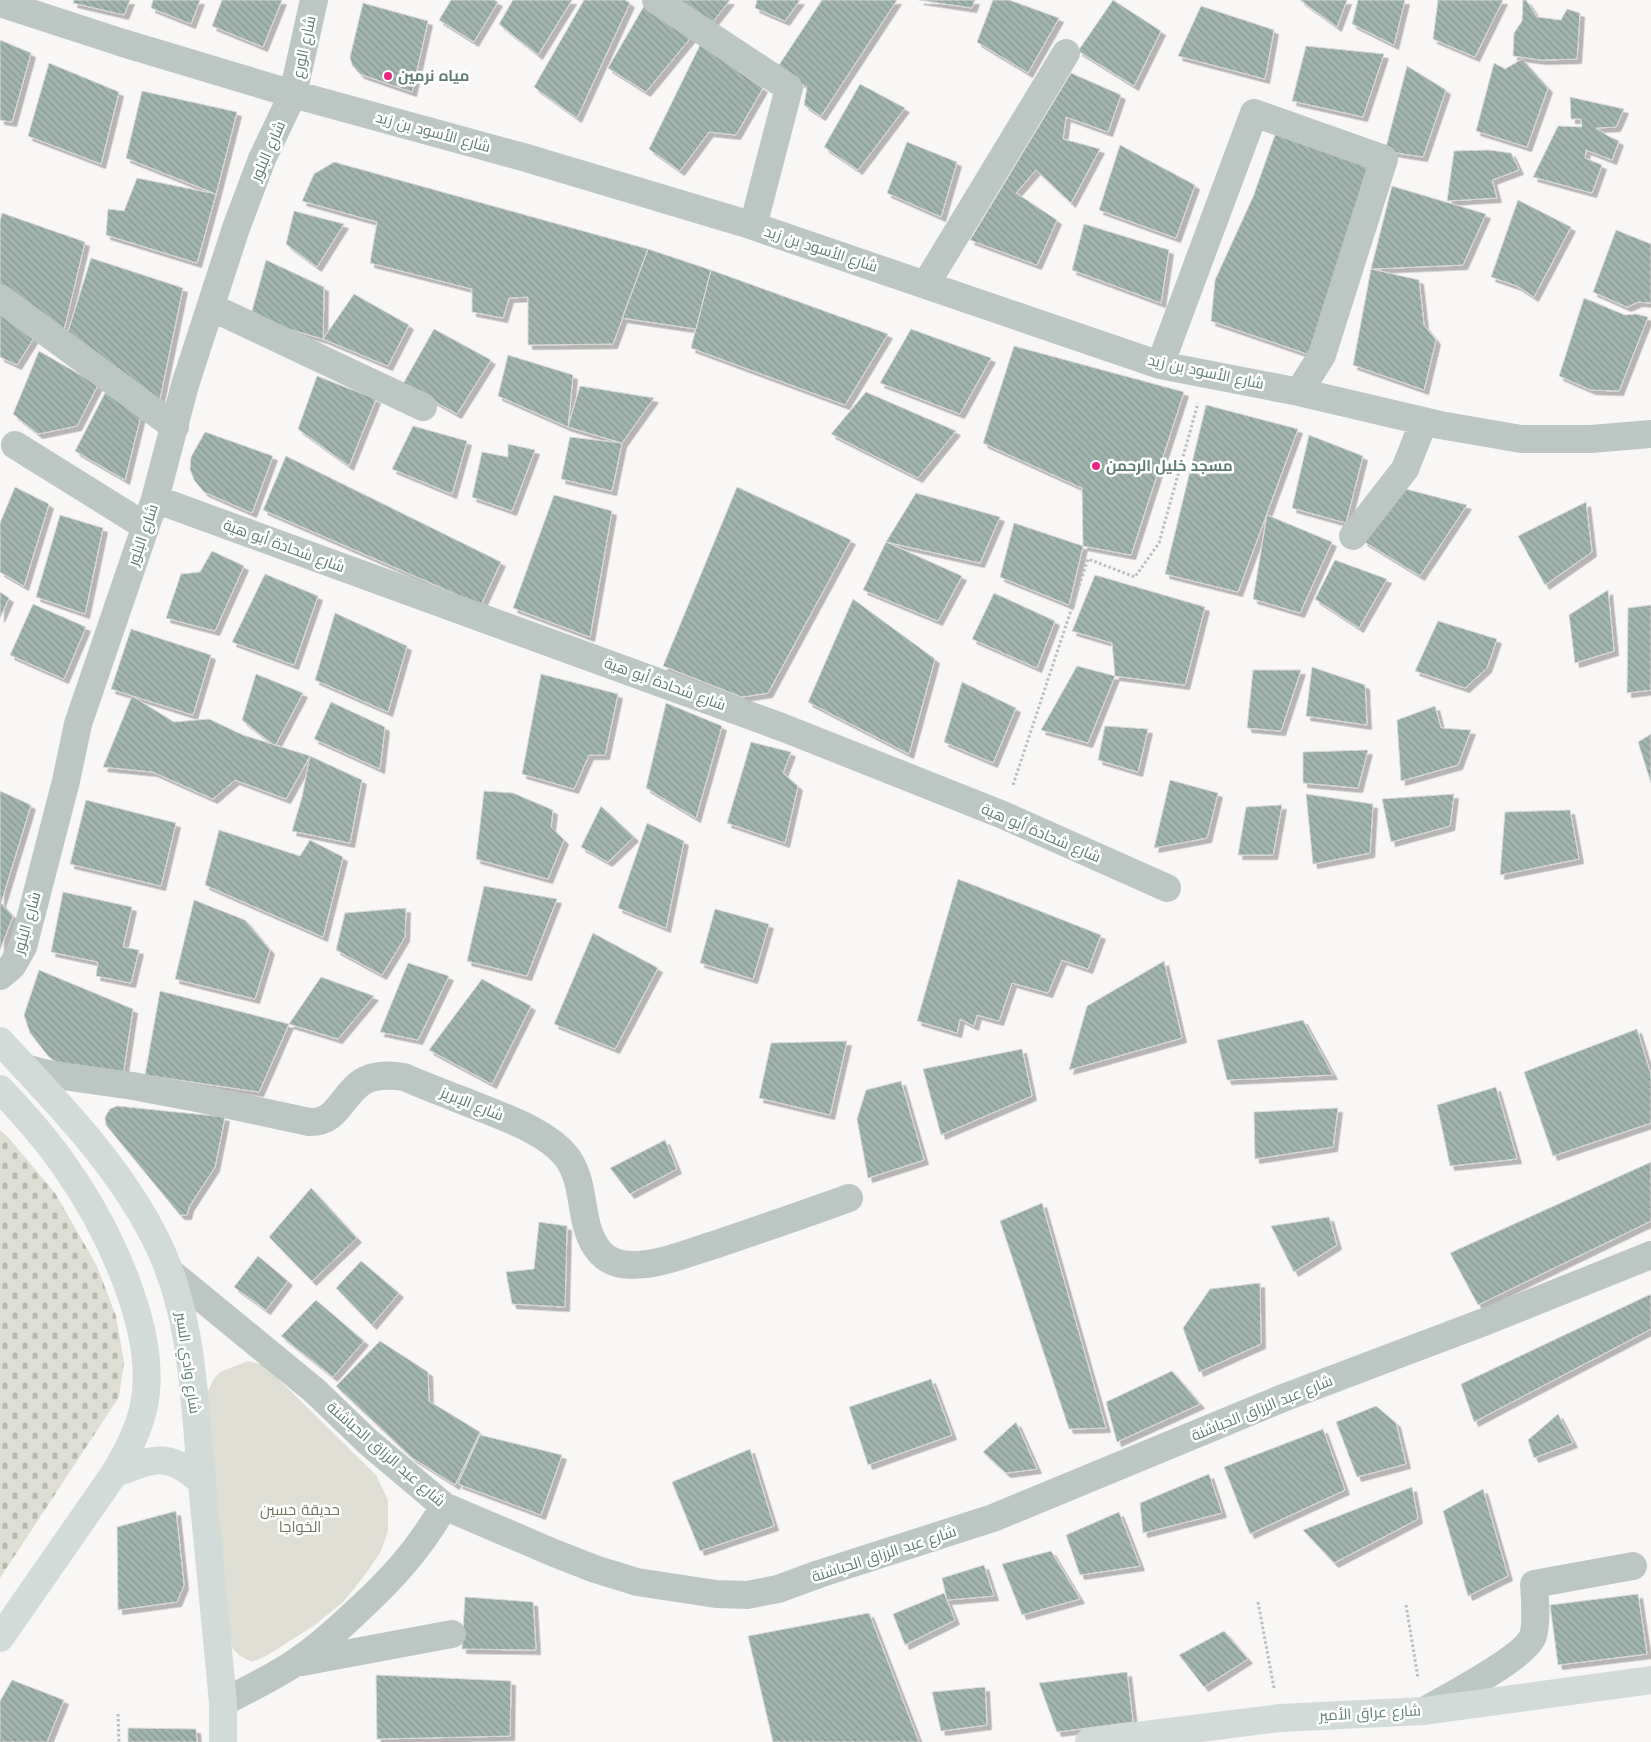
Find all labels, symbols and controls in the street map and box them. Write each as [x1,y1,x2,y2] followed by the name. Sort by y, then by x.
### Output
[289,14,321,80] street label: شارع الورع
[398,67,469,85] place label: مياه نرمين
[382,70,394,82] marker: مياه نرمين
[373,108,492,158] street label: شارع الأسود بن زيد
[246,118,291,186] street label: شارع البلور
[761,222,880,278] street label: شارع الأسود بن زيد
[1146,351,1266,395] street label: شارع الأسود بن زيد
[1106,457,1233,475] place label: مسجد خليل الرحمن
[1090,460,1102,472] marker: مسجد خليل الرحمن
[124,502,164,570] street label: شارع البلور
[220,515,348,578] street label: شارع شحادة أبو هية
[601,653,729,716] street label: شارع شحادة أبو هية
[978,799,1104,868] street label: شارع شحادة أبو هية
[9,890,46,958] street label: شارع البلور
[436,1083,506,1127] street label: شارع الإبريز
[169,1310,204,1415] street label: شارع وادي السير
[1189,1371,1336,1446] street label: شارع عبد الرزاق الحباشنة
[322,1398,449,1512] street label: شارع عبد الرزاق الحباشنة
[260,1501,340,1536] park label: حديقة حسين الخواجا
[809,1522,959,1588] street label: شارع عبد الرزاق الحباشنة
[1318,1701,1421,1727] street label: شارع عراق الأمير

